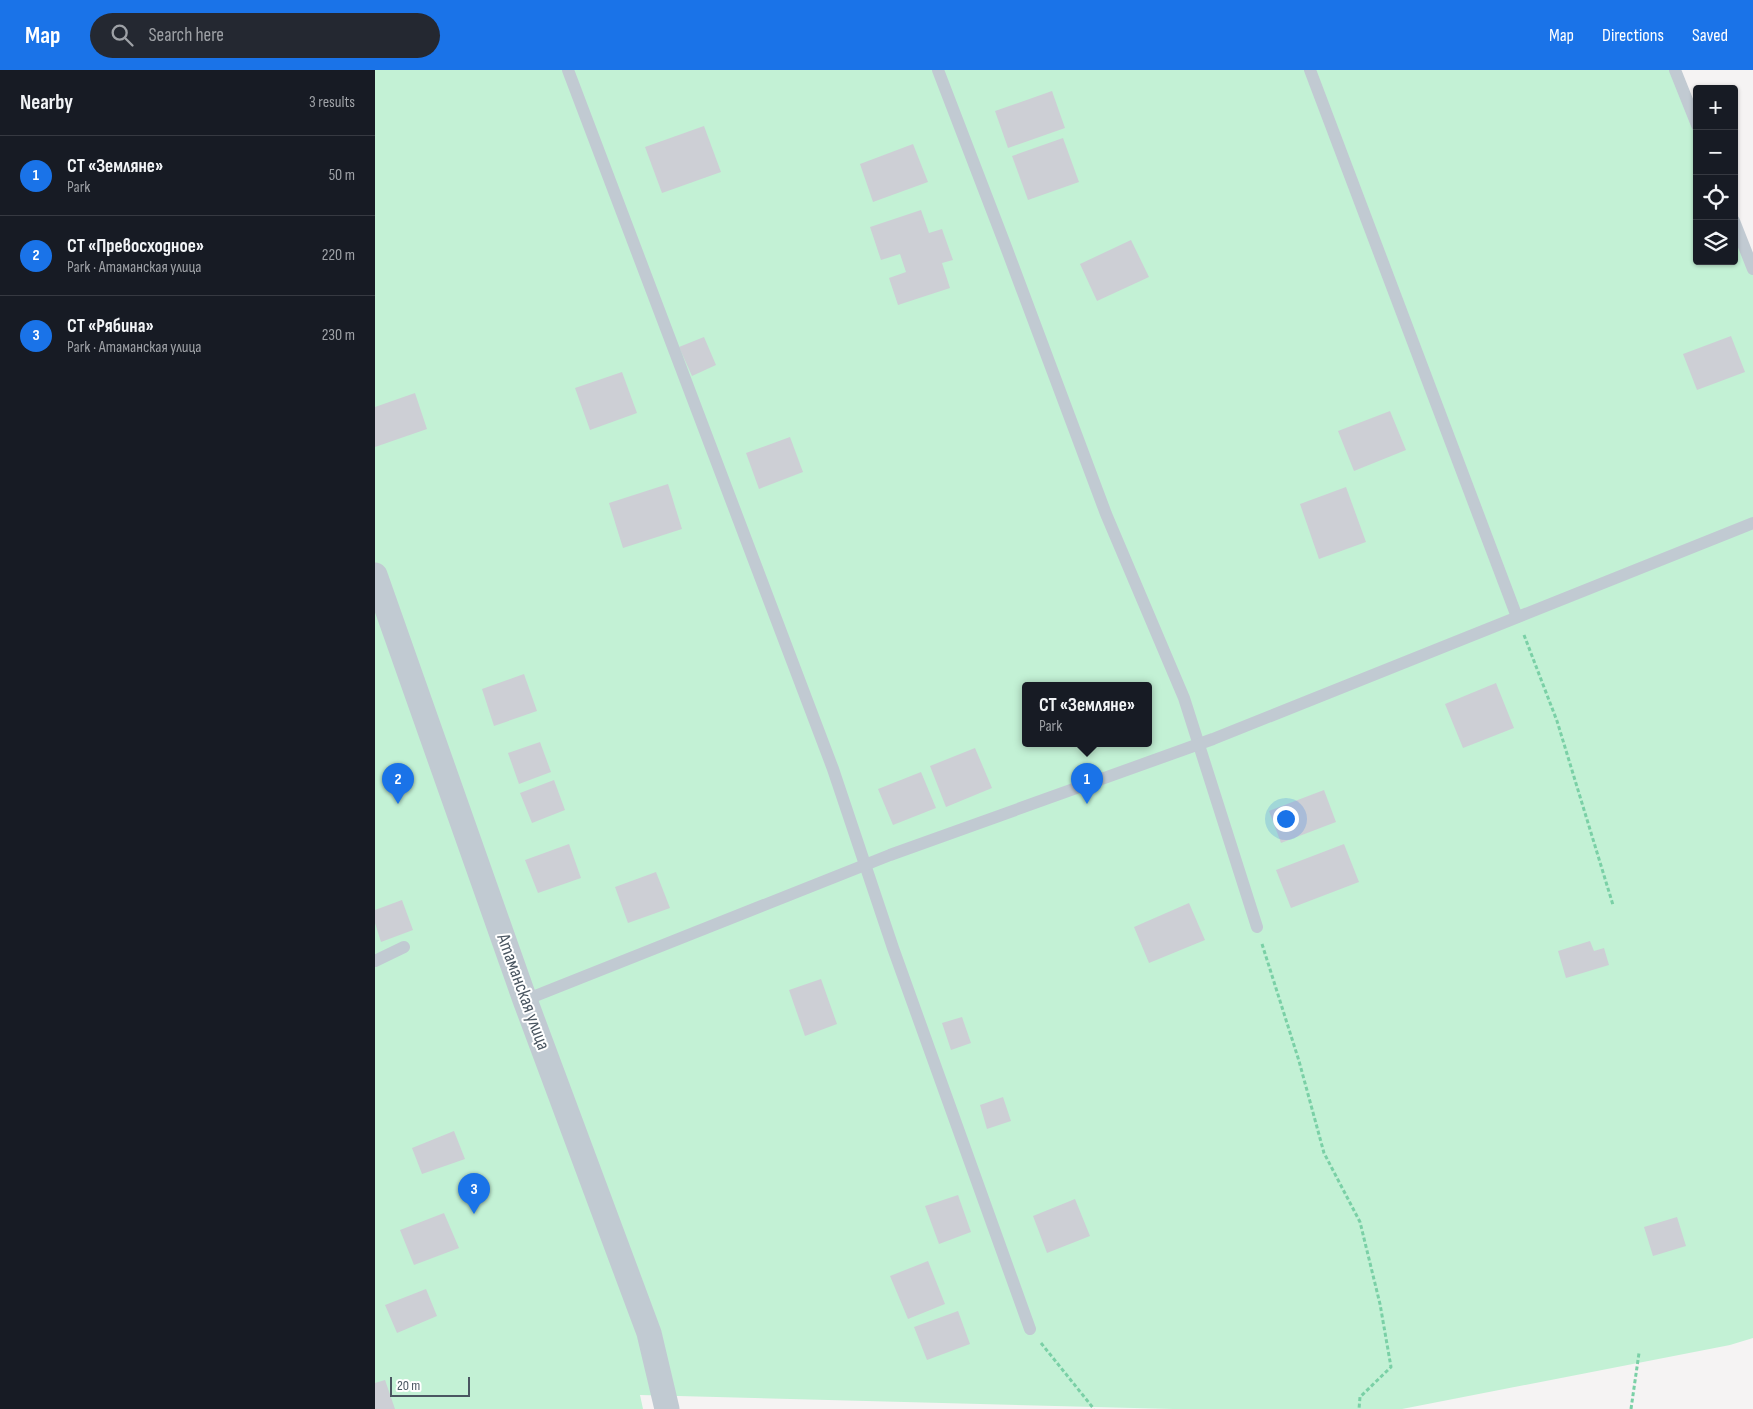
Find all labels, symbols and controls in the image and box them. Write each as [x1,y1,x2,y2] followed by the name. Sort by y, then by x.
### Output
[90,13,440,58] search box
[25,21,60,50] text: Map
[108,21,136,49] icon: search
[148,24,224,47] text: Search here
[1549,25,1574,46] text: Map
[1602,25,1664,46] text: Directions
[1692,25,1728,46] text: Saved
[1693,85,1738,265] map controls
[1693,85,1738,130] button: +
[20,90,73,115] text: Nearby
[309,93,355,112] text: 3 results
[1693,130,1738,175] button: −
[67,155,163,178] text: СТ «Земляне»
[33,166,39,185] text: 1
[329,166,355,185] text: 50 m
[1693,175,1738,220] button: locate
[67,178,90,197] text: Park
[1693,220,1738,265] button: layers
[67,235,204,258] text: СТ «Превосходное»
[32,246,40,265] text: 2
[322,246,355,265] text: 220 m
[67,258,201,277] text: Park · Атаманская улица
[67,315,154,338] text: СТ «Рябина»
[32,326,40,345] text: 3
[322,326,355,345] text: 230 m
[67,338,201,357] text: Park · Атаманская улица
[1022,682,1152,747] popup
[1039,694,1135,717] text: СТ «Земляне»
[1039,717,1062,736] text: Park
[382,763,414,804] pin: 2
[1071,763,1103,804] pin: 1
[1273,806,1299,832] your location
[491,930,555,1053] street label: Атаманская улица
[458,1173,490,1214] pin: 3
[390,1374,470,1397] scale bar
[397,1377,420,1394] text: 20 m

